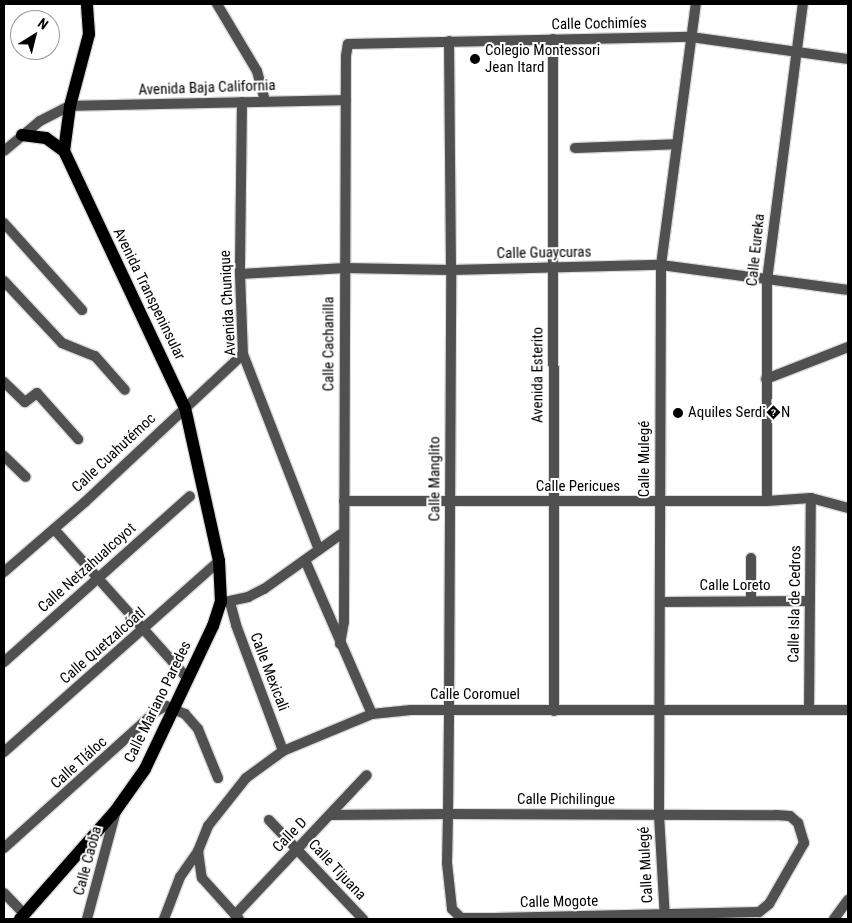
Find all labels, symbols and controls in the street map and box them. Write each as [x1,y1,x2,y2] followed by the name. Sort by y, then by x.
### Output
[10,10,60,60] north arrow
[551,14,647,34] street label: Calle Cochimíes
[35,15,51,33] text: N
[485,41,600,76] place label: Colegio Montessori Jean Itard
[469,53,481,65] marker: Colegio Montessori Jean Itard
[138,77,276,99] street label: Avenida Baja California
[743,213,769,287] street label: Calle Eureka
[109,225,189,363] street label: Avenida Transpeninsular
[496,243,592,263] street label: Calle Guaycuras
[216,250,240,356] street label: Avenida Chunique
[320,297,338,391] street label: Calle Cachanilla
[529,327,547,423] street label: Avenida Esterito
[688,404,790,422] place label: Aquiles Serdi�N
[672,407,684,419] marker: Aquiles Serdi�N
[68,410,160,496] street label: Calle Cuahutémoc
[636,421,654,497] street label: Calle Mulegé
[426,437,444,521] street label: Calle Manglito
[536,478,620,496] street label: Calle Pericues
[34,519,140,617] street label: Calle Netzahualcoyot
[785,545,805,663] street label: Calle Isla de Cedros
[700,577,770,595] street label: Calle Loreto
[57,604,149,688] street label: Calle Quetzalcóatl
[246,630,292,714] street label: Calle Mexicali
[121,638,195,766] street label: Calle Mariano Paredes
[430,686,520,704] street label: Calle Coromuel
[47,733,111,793] street label: Calle Tláloc
[517,791,615,809] street label: Calle Pichilingue
[269,814,311,856] street label: Calle D
[70,824,106,898] street label: Calle Caoba
[635,826,657,904] street label: Calle Mulegé
[304,836,370,904] street label: Calle Tijuana
[520,892,598,912] street label: Calle Mogote

